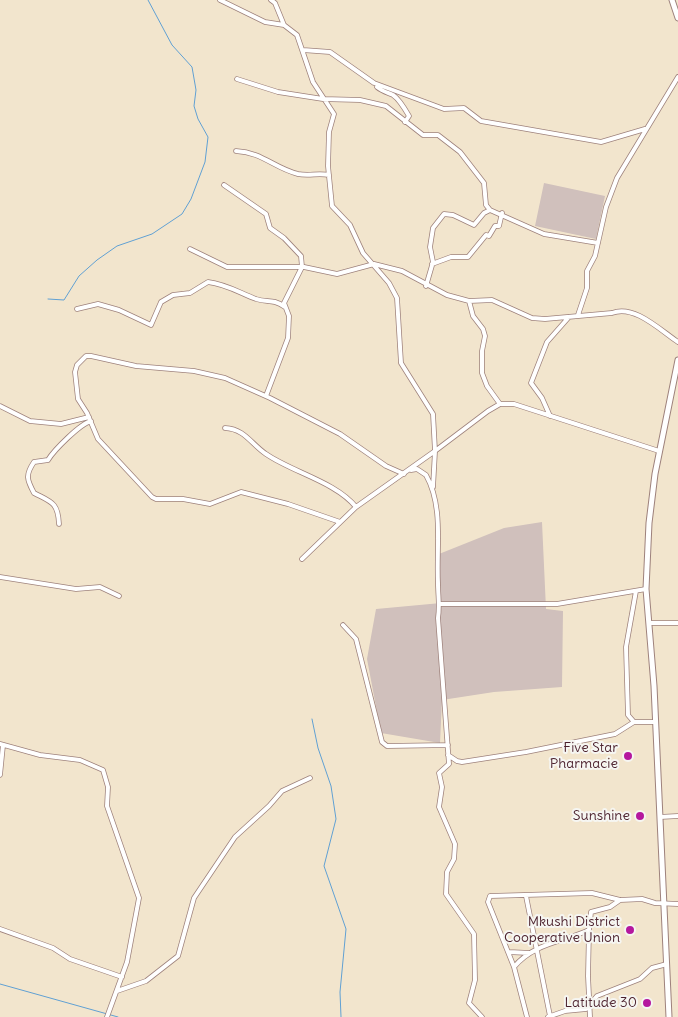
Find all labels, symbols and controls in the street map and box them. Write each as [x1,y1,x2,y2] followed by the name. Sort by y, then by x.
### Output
[550,740,618,772] place label: Five Star Pharmacie
[622,750,634,762] marker: Five Star Pharmacie
[573,808,630,824] place label: Sunshine
[634,810,646,822] marker: Sunshine
[504,914,620,946] place label: Mkushi District Cooperative Union
[624,924,636,936] marker: Mkushi District Cooperative Union
[565,995,637,1011] place label: Latitude 30
[641,997,653,1009] marker: Latitude 30

